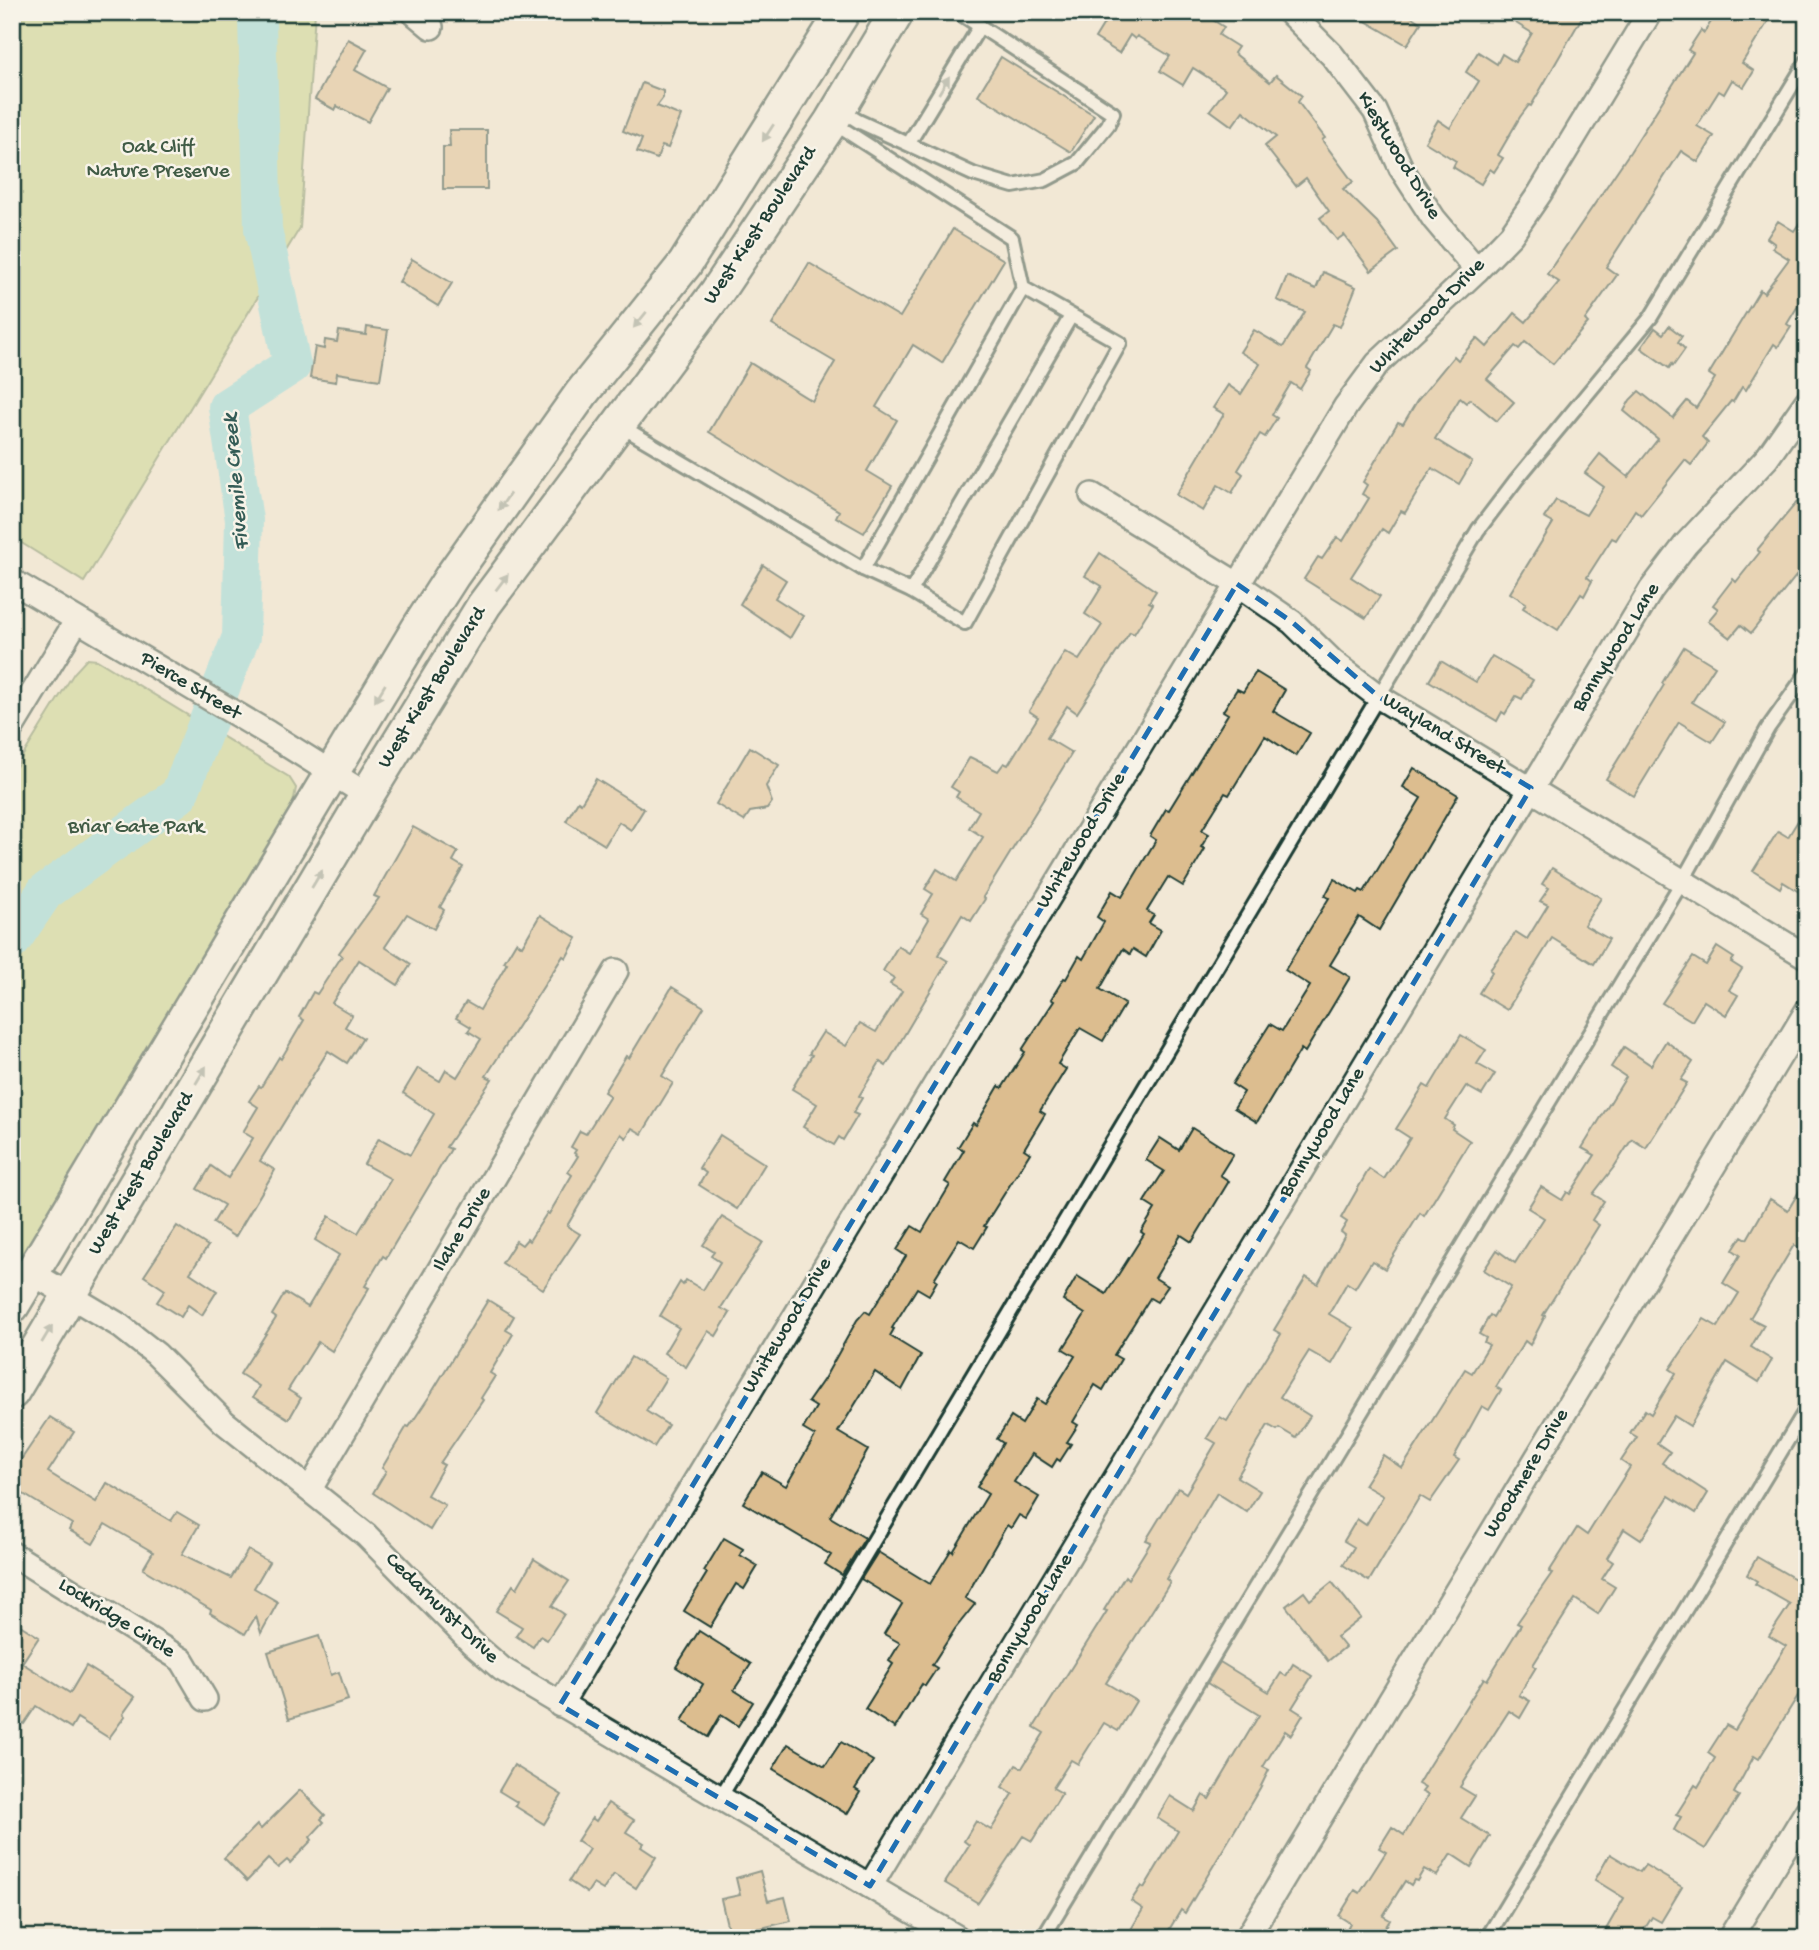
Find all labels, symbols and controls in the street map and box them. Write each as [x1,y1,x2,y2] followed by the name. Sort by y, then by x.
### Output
[938,75,951,94] one-way arrow
[1350,88,1446,225] street label: Kiestwood Drive
[762,123,775,142] one-way arrow
[86,136,231,185] park label: Oak Cliff Nature Preserve
[699,141,824,310] street label: West Kiest Boulevard
[1365,253,1492,380] street label: Whitewood Drive
[632,310,647,328] one-way arrow
[217,410,256,551] water label: Fivemile Creek
[497,493,511,511] one-way arrow
[494,573,508,591] one-way arrow
[1567,578,1667,718] street label: Bonnywood Lane
[373,601,494,773] street label: West Kiest Boulevard
[134,647,247,728] street label: Pierce Street
[373,683,386,702] one-way arrow
[1377,688,1511,783] street label: Wayland Street
[1032,767,1133,914] street label: Whitewood Drive
[67,816,207,841] park label: Briar Gate Park
[311,870,323,889] one-way arrow
[1274,1062,1372,1203] street label: Bonnywood Lane
[195,1065,207,1084] one-way arrow
[83,1086,201,1260] street label: West Kiest Boulevard
[428,1182,499,1277] street label: Ilahe Drive
[738,1252,839,1399] street label: Whitewood Drive
[41,1324,54,1343] one-way arrow
[1478,1404,1576,1543] street label: Woodmere Drive
[379,1548,504,1671] street label: Cedarhurst Drive
[982,1548,1080,1689] street label: Bonnywood Lane
[53,1573,180,1665] street label: Lockridge Circle

